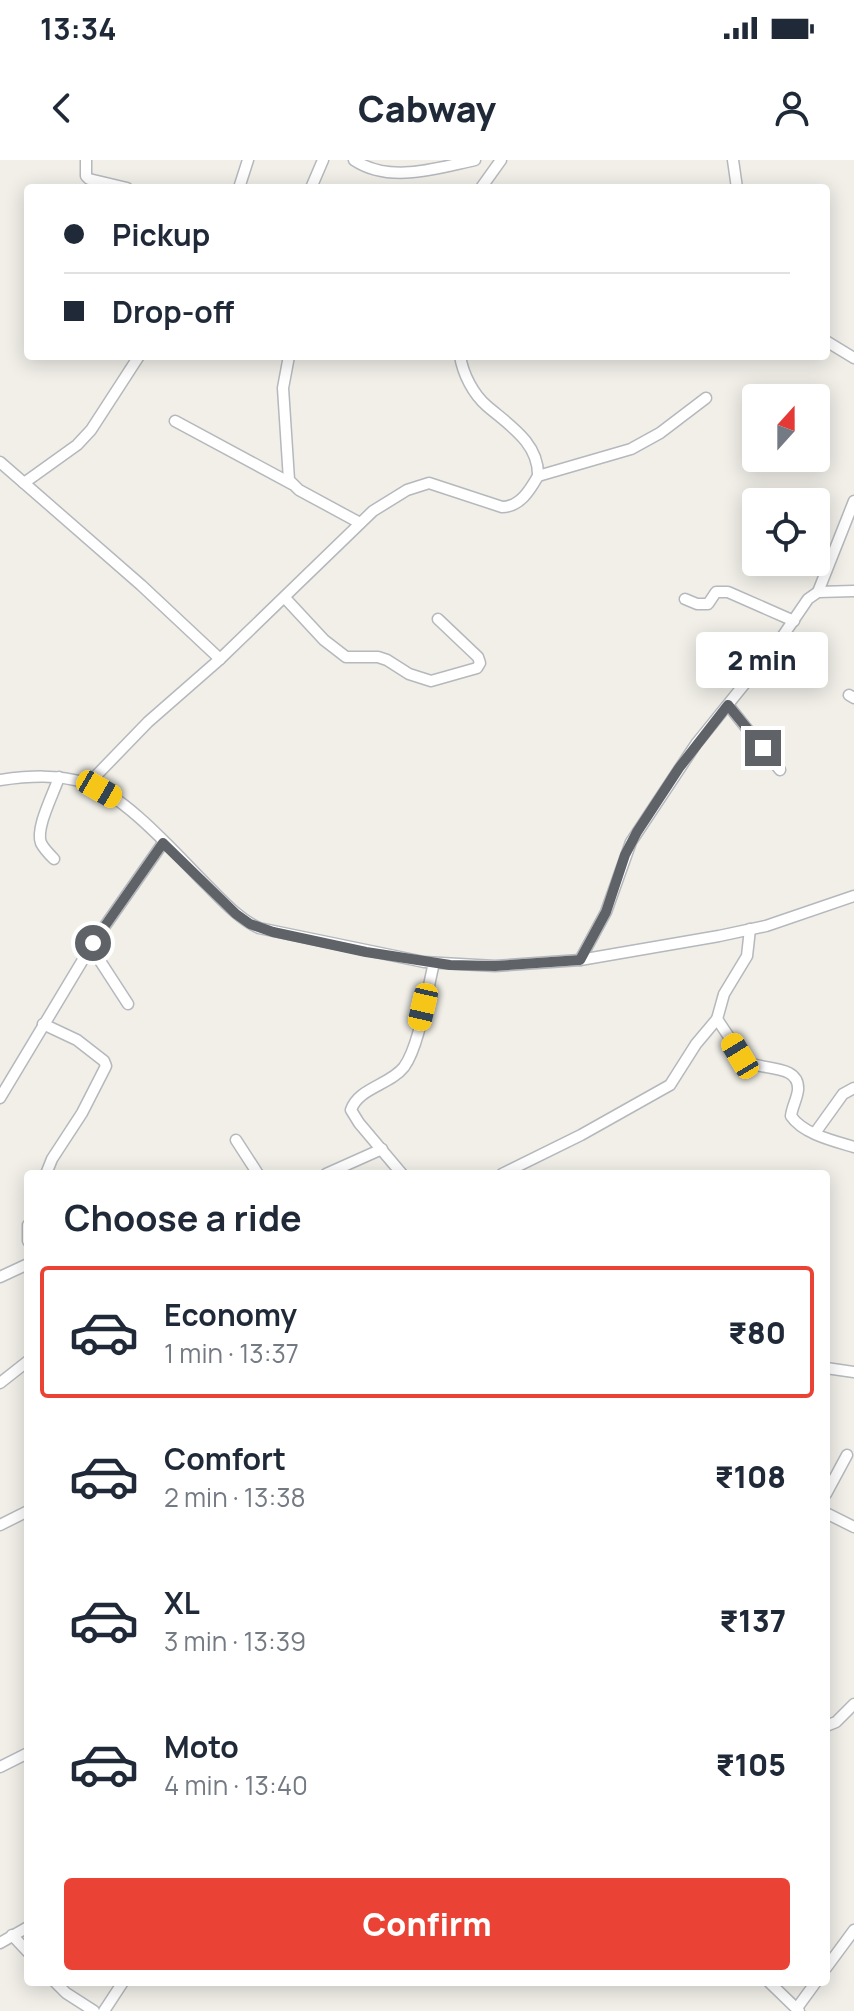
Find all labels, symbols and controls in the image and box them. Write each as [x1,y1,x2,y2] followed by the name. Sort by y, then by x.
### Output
[40,8,117,49] text: 13:34
[358,84,496,133] text: Cabway
[40,86,84,130] icon: back
[770,86,814,130] icon: person
[112,214,210,255] text: Pickup
[112,291,234,332] text: Drop-off
[742,384,830,472] north arrow
[742,384,830,576] map controls
[742,488,830,576] button: locate
[697,632,829,688] callout: 2 min
[728,642,796,678] text: 2 min
[745,730,781,766] route end
[72,767,126,811] car
[75,925,111,961] route start
[406,981,440,1033] car
[717,1029,763,1083] car
[64,1193,302,1242] text: Choose a ride
[164,1294,297,1335] text: Economy
[68,1296,140,1368] icon: car
[728,1312,786,1353] text: ₹80
[164,1335,299,1371] text: 1 min · 13:37
[164,1438,286,1479] text: Comfort
[68,1440,140,1512] icon: car
[715,1456,786,1497] text: ₹108
[164,1479,306,1515] text: 2 min · 13:38
[164,1582,200,1623] text: XL
[68,1584,140,1656] icon: car
[720,1600,786,1641] text: ₹137
[164,1623,306,1659] text: 3 min · 13:39
[164,1726,239,1767] text: Moto
[68,1728,140,1800] icon: car
[716,1744,786,1785] text: ₹105
[164,1767,308,1803] text: 4 min · 13:40
[64,1878,790,1970] button: Confirm

